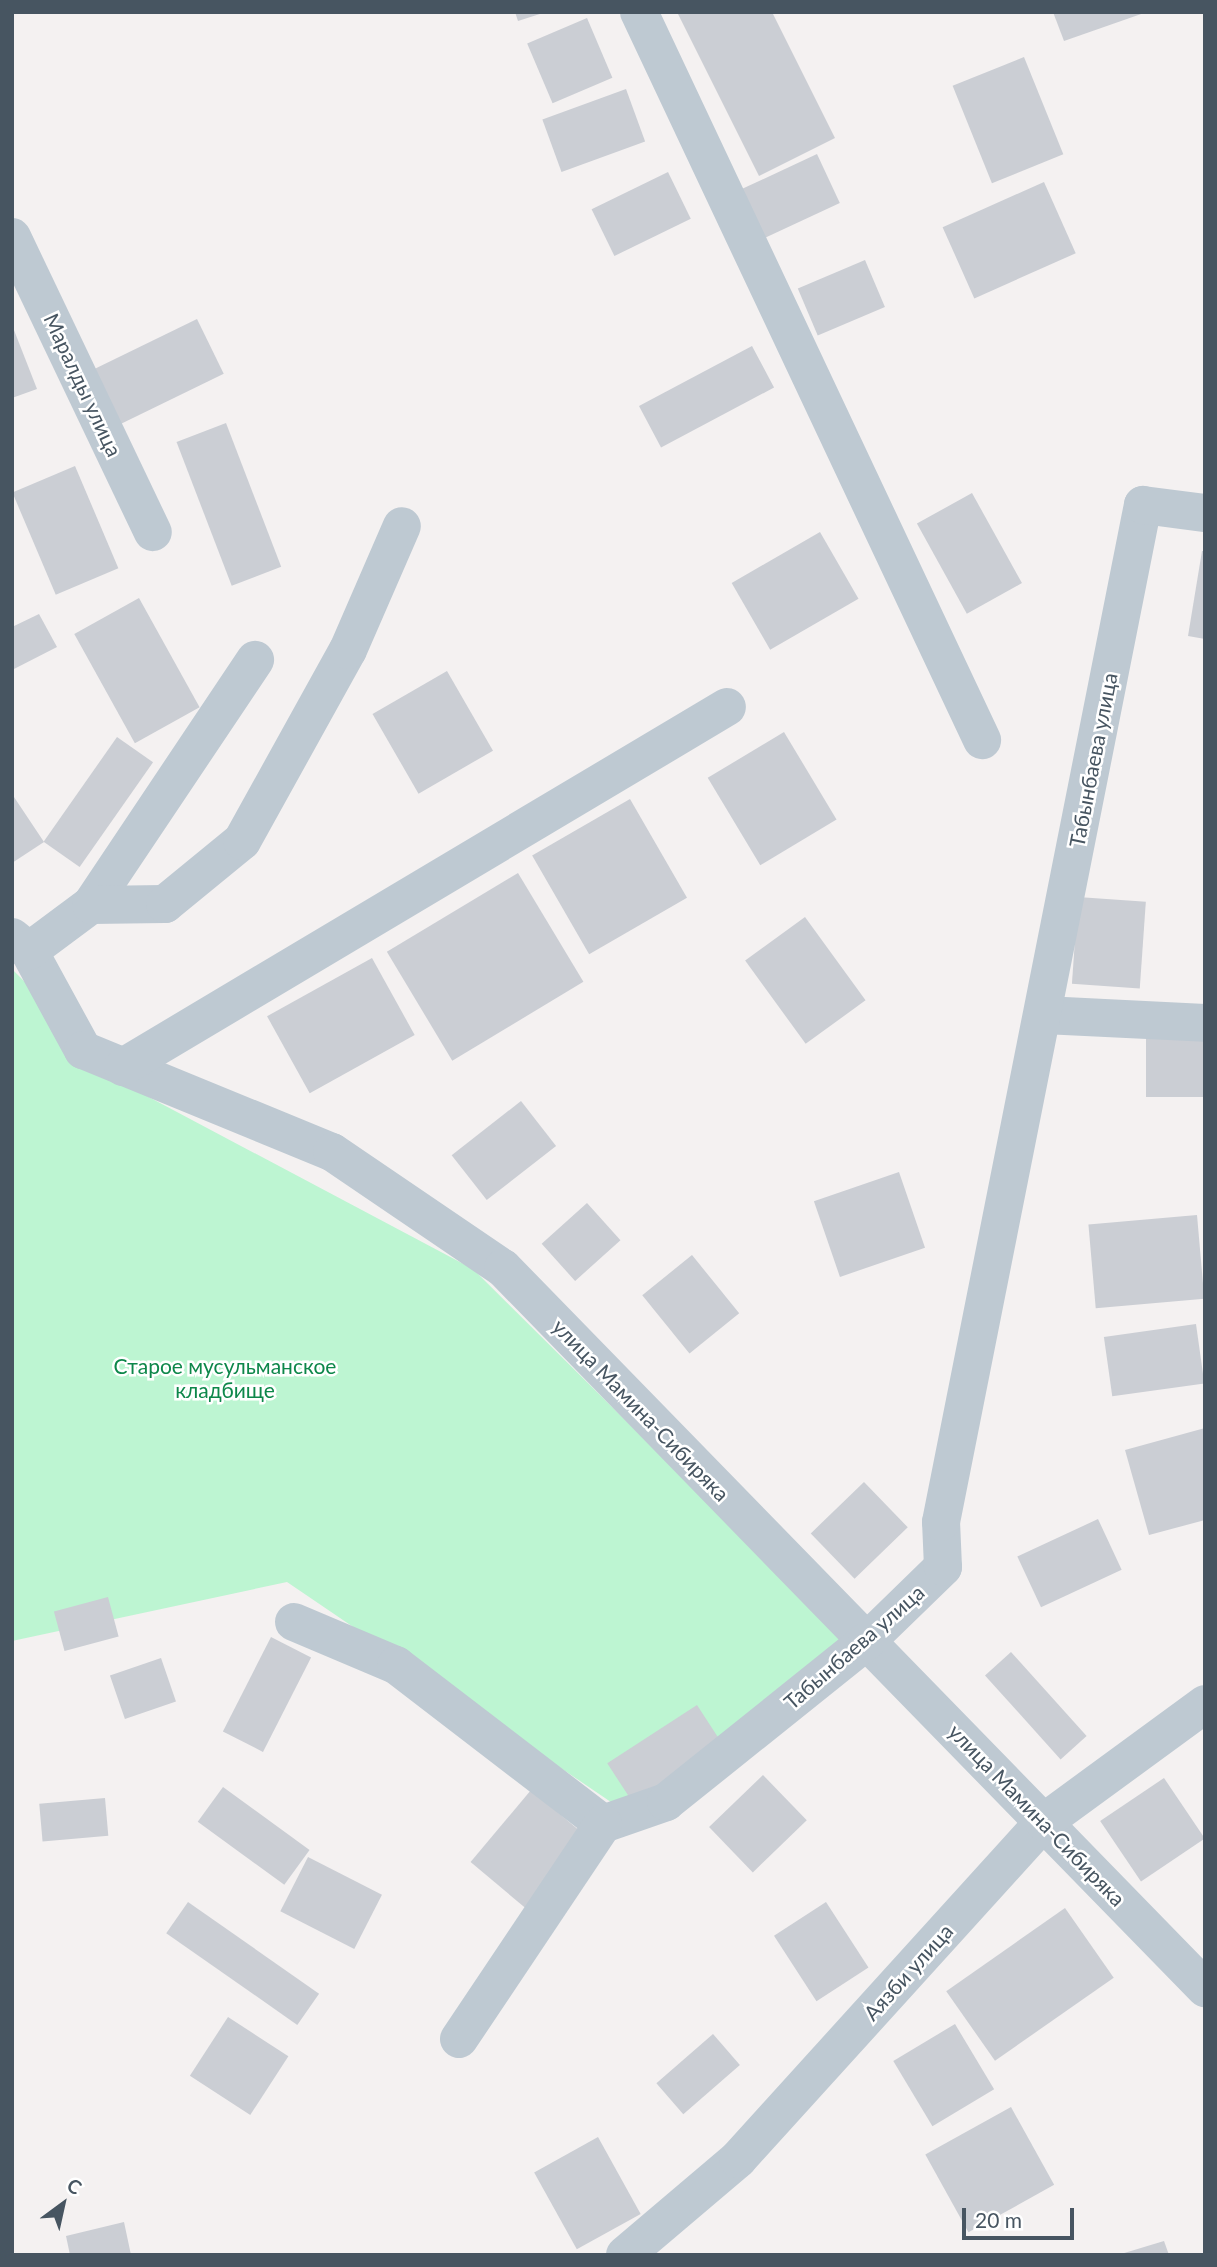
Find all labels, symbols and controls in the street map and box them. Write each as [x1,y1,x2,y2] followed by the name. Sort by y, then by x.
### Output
[39,309,127,461] street label: Маралды улица
[1064,671,1122,849] street label: Табынбаева улица
[548,1314,734,1506] street label: улица Мамина-Сибиряка
[114,1353,336,1403] park label: Старое мусульманское кладбище
[779,1579,929,1715] street label: Табынбаева улица
[944,1719,1130,1911] street label: улица Мамина-Сибиряка
[858,1919,958,2025] street label: Аязби улица
[28,2169,98,2239] north arrow
[63,2173,86,2199] text: С
[965,2194,1077,2238] scale bar
[975,2207,1022,2232] text: 20 m

